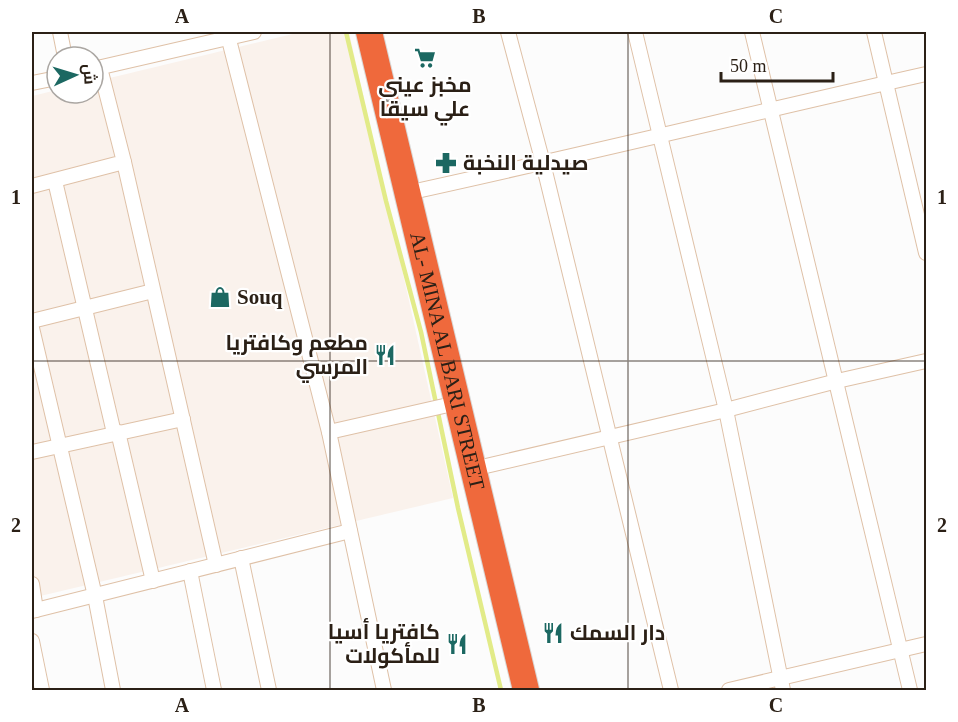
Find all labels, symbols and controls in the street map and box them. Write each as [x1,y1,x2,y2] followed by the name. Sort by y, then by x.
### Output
[175,5,190,27] text: A
[472,5,486,27] text: B
[769,5,783,27] text: C
[45,45,105,105] north arrow
[721,45,834,83] scale bar
[413,46,437,70] supermarket icon: مخبز عيني علي سيقا
[730,56,767,76] text: 50 m
[79,63,99,85] text: ش
[378,73,472,126] place label: مخبز عيني علي سيقا
[434,151,458,175] pharmacy icon: صيدلية النخبة
[463,151,589,175] place label: صيدلية النخبة
[11,186,21,208] text: 1
[937,186,947,208] text: 1
[405,230,490,492] street label: AL- MINA AL BARI STREET
[208,285,232,309] shop icon: Souq
[237,285,283,309] place label: Souq
[226,331,368,383] place label: مطعم وكافتريا المرسي
[373,343,397,367] restaurant icon: مطعم وكافتريا المرسي
[11,514,21,536] text: 2
[937,514,947,536] text: 2
[328,618,440,669] place label: كافتريا أسيا للمأكولات
[541,621,565,645] restaurant icon: دار السمك
[570,621,665,645] place label: دار السمك
[445,632,469,656] restaurant icon: كافتريا أسيا للمأكولات
[175,694,190,716] text: A
[472,694,486,716] text: B
[769,694,783,716] text: C

